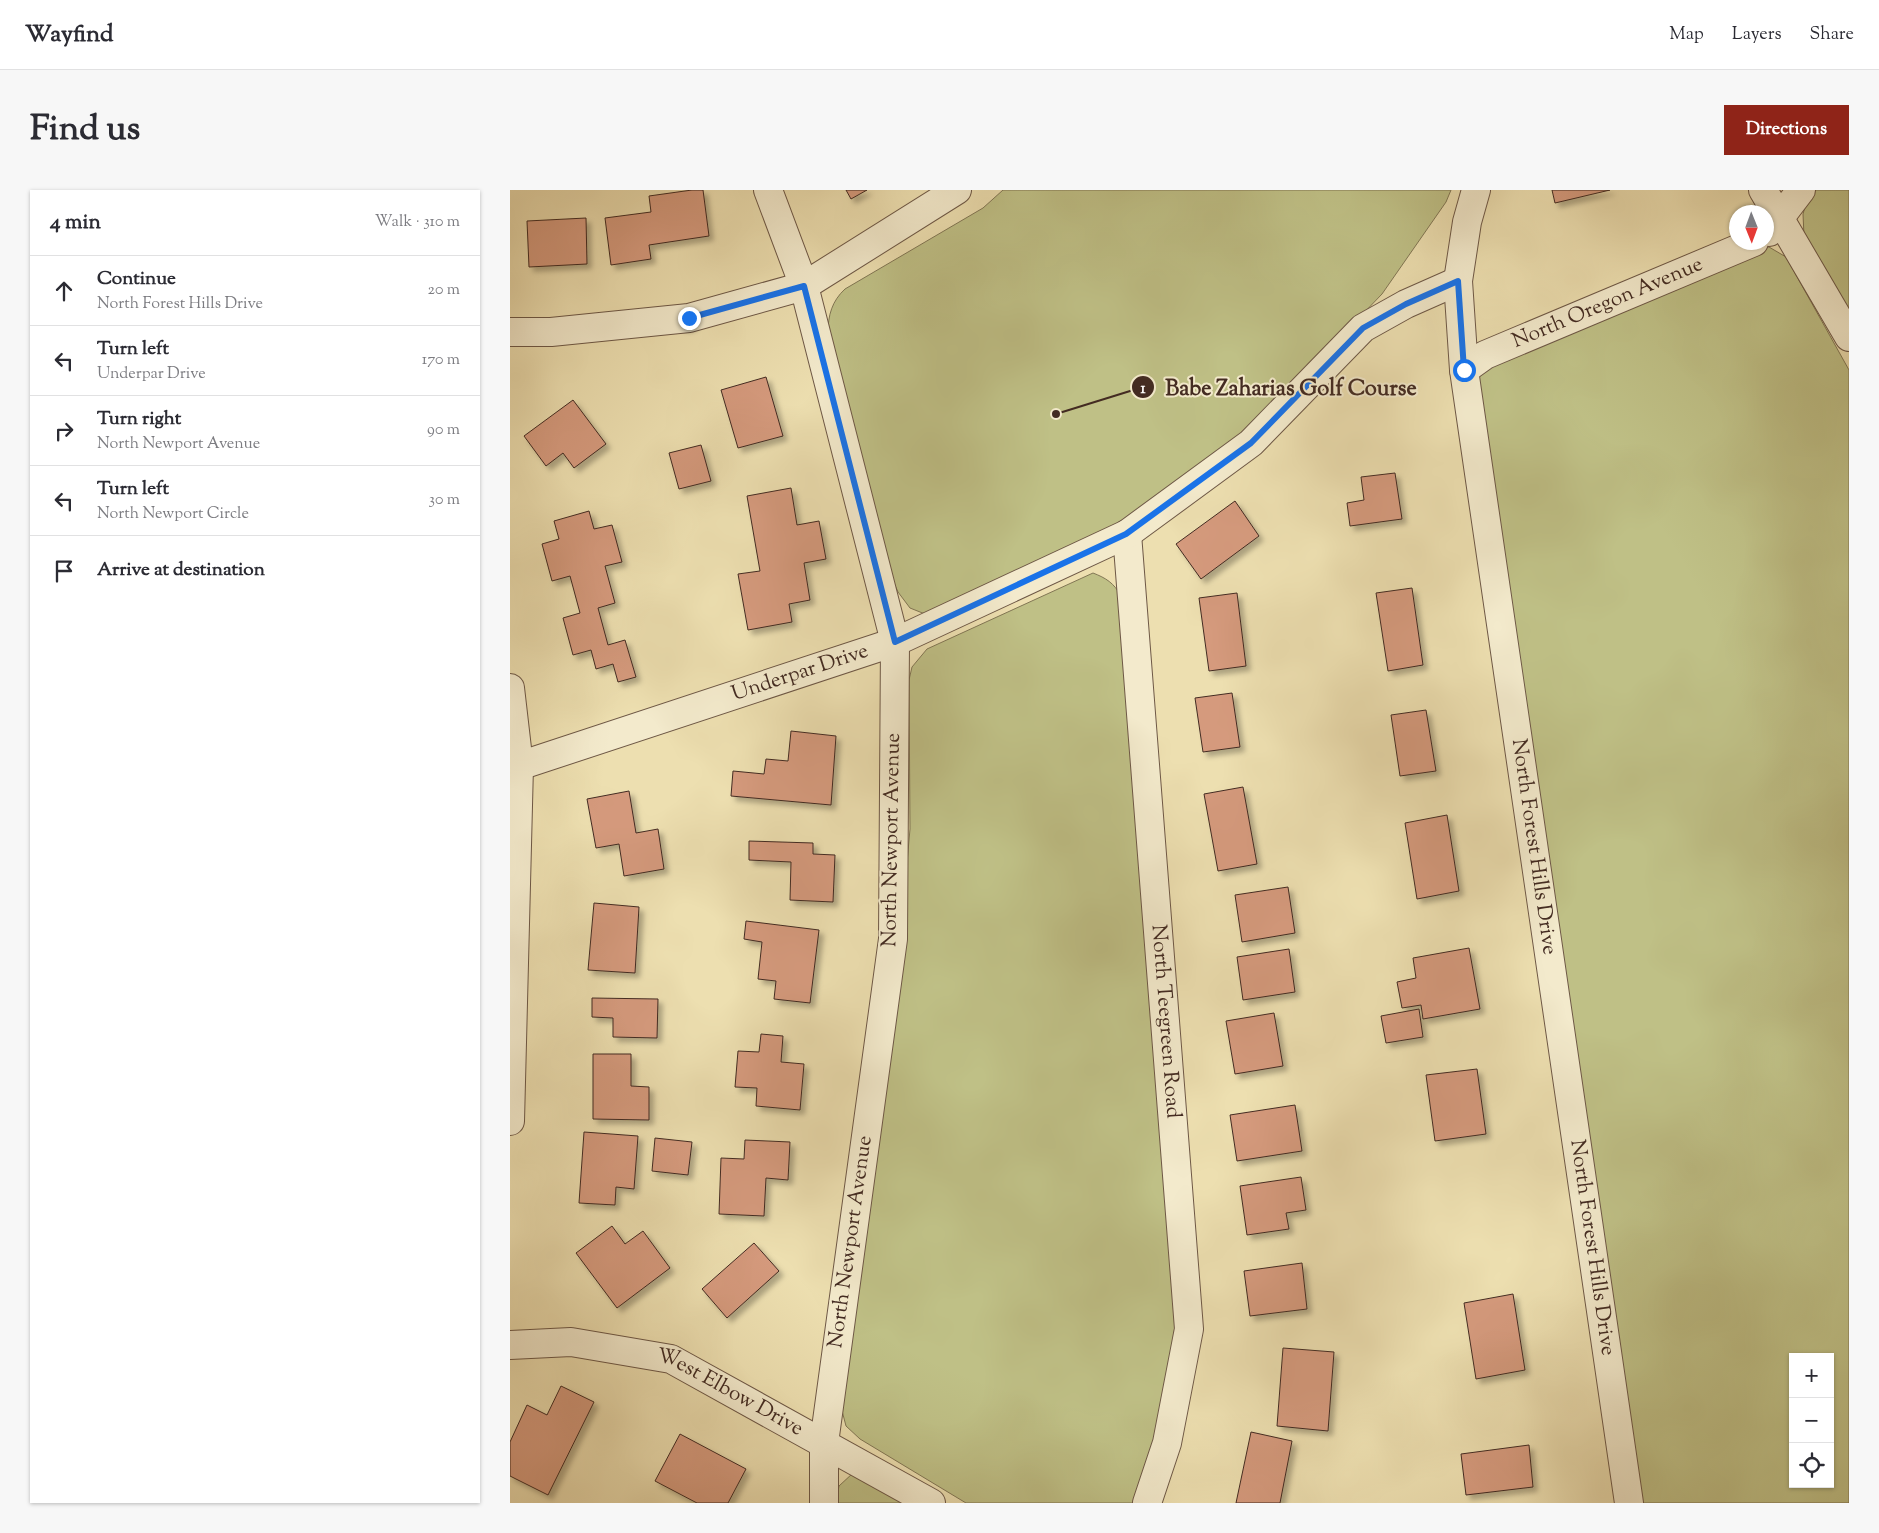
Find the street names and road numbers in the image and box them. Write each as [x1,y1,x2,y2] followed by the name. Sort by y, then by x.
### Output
[1508,250,1708,357] street label: North Oregon Avenue
[728,637,873,710] street label: Underpar Drive
[875,733,909,947] street label: North Newport Avenue
[1503,737,1564,957] street label: North Forest Hills Drive
[1143,924,1188,1120] street label: North Teegreen Road
[821,1134,881,1350] street label: North Newport Avenue
[1561,1138,1622,1358] street label: North Forest Hills Drive
[655,1342,809,1444] street label: West Elbow Drive

